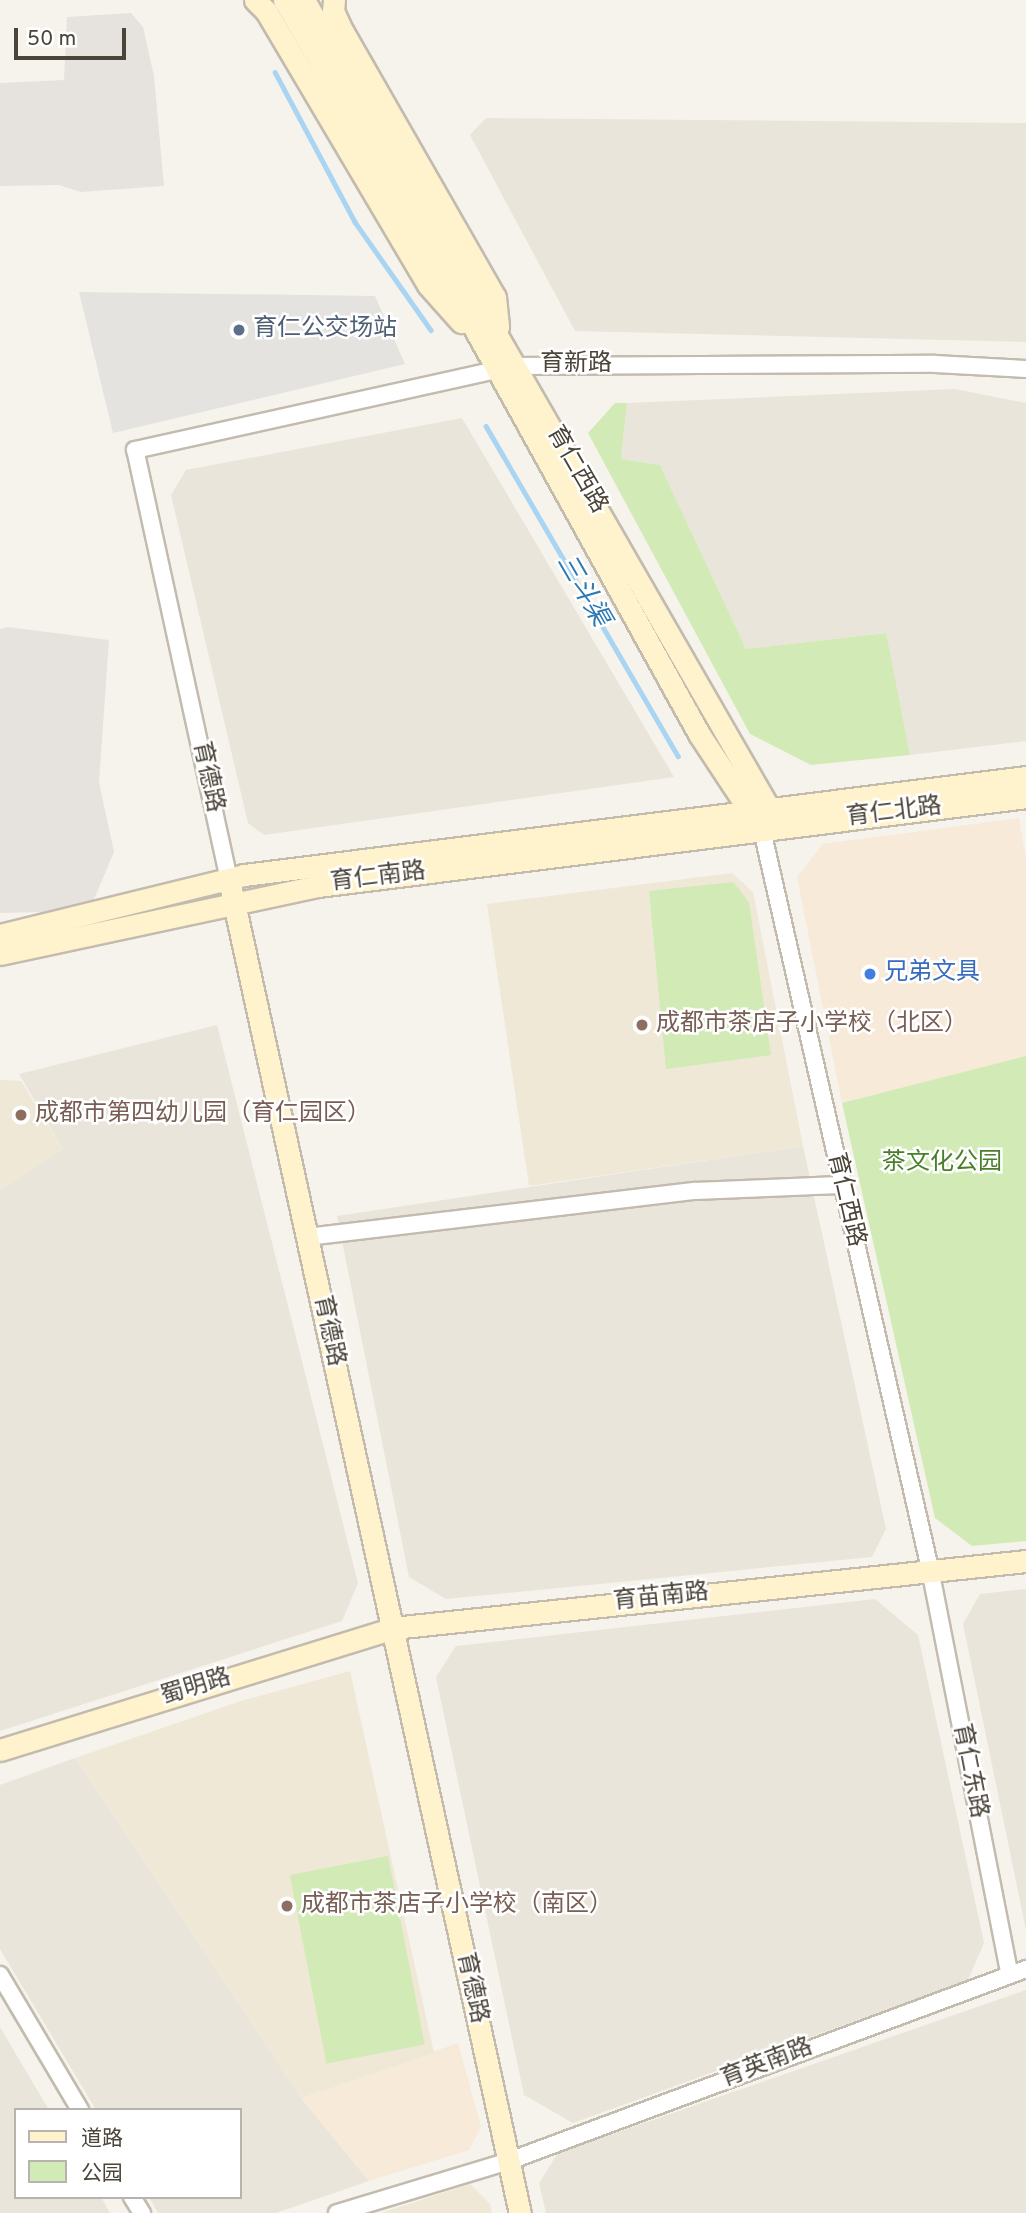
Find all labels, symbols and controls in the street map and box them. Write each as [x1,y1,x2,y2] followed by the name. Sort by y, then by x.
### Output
[18,14,130,58] scale bar
[27,26,76,53] text: 50 m
[253,316,397,344] place label: 育仁公交场站
[231,322,247,338] marker: 育仁公交场站
[540,351,612,379] street label: 育新路
[540,421,612,519] street label: 育仁西路
[549,549,615,633] water label: 三斗渠
[185,739,229,815] street label: 育德路
[845,793,943,833] street label: 育仁北路
[329,858,427,898] street label: 育仁南路
[884,960,980,988] place label: 兄弟文具
[862,966,878,982] marker: 兄弟文具
[656,1011,968,1039] place label: 成都市茶店子小学校（北区）
[634,1017,650,1033] marker: 成都市茶店子小学校（北区）
[35,1101,371,1129] place label: 成都市第四幼儿园（育仁园区）
[13,1107,29,1123] marker: 成都市第四幼儿园（育仁园区）
[820,1150,870,1250] street label: 育仁西路
[882,1150,1002,1178] park label: 茶文化公园
[306,1293,350,1369] street label: 育德路
[612,1579,710,1617] street label: 育苗南路
[157,1664,235,1712] street label: 蜀明路
[946,1721,992,1821] street label: 育仁东路
[301,1892,613,1920] place label: 成都市茶店子小学校（南区）
[279,1898,295,1914] marker: 成都市茶店子小学校（南区）
[449,1950,493,2026] street label: 育德路
[717,2033,817,2095] street label: 育英南路
[14,2108,242,2199] legend
[81,2126,123,2153] text: 道路
[81,2161,123,2188] text: 公园

